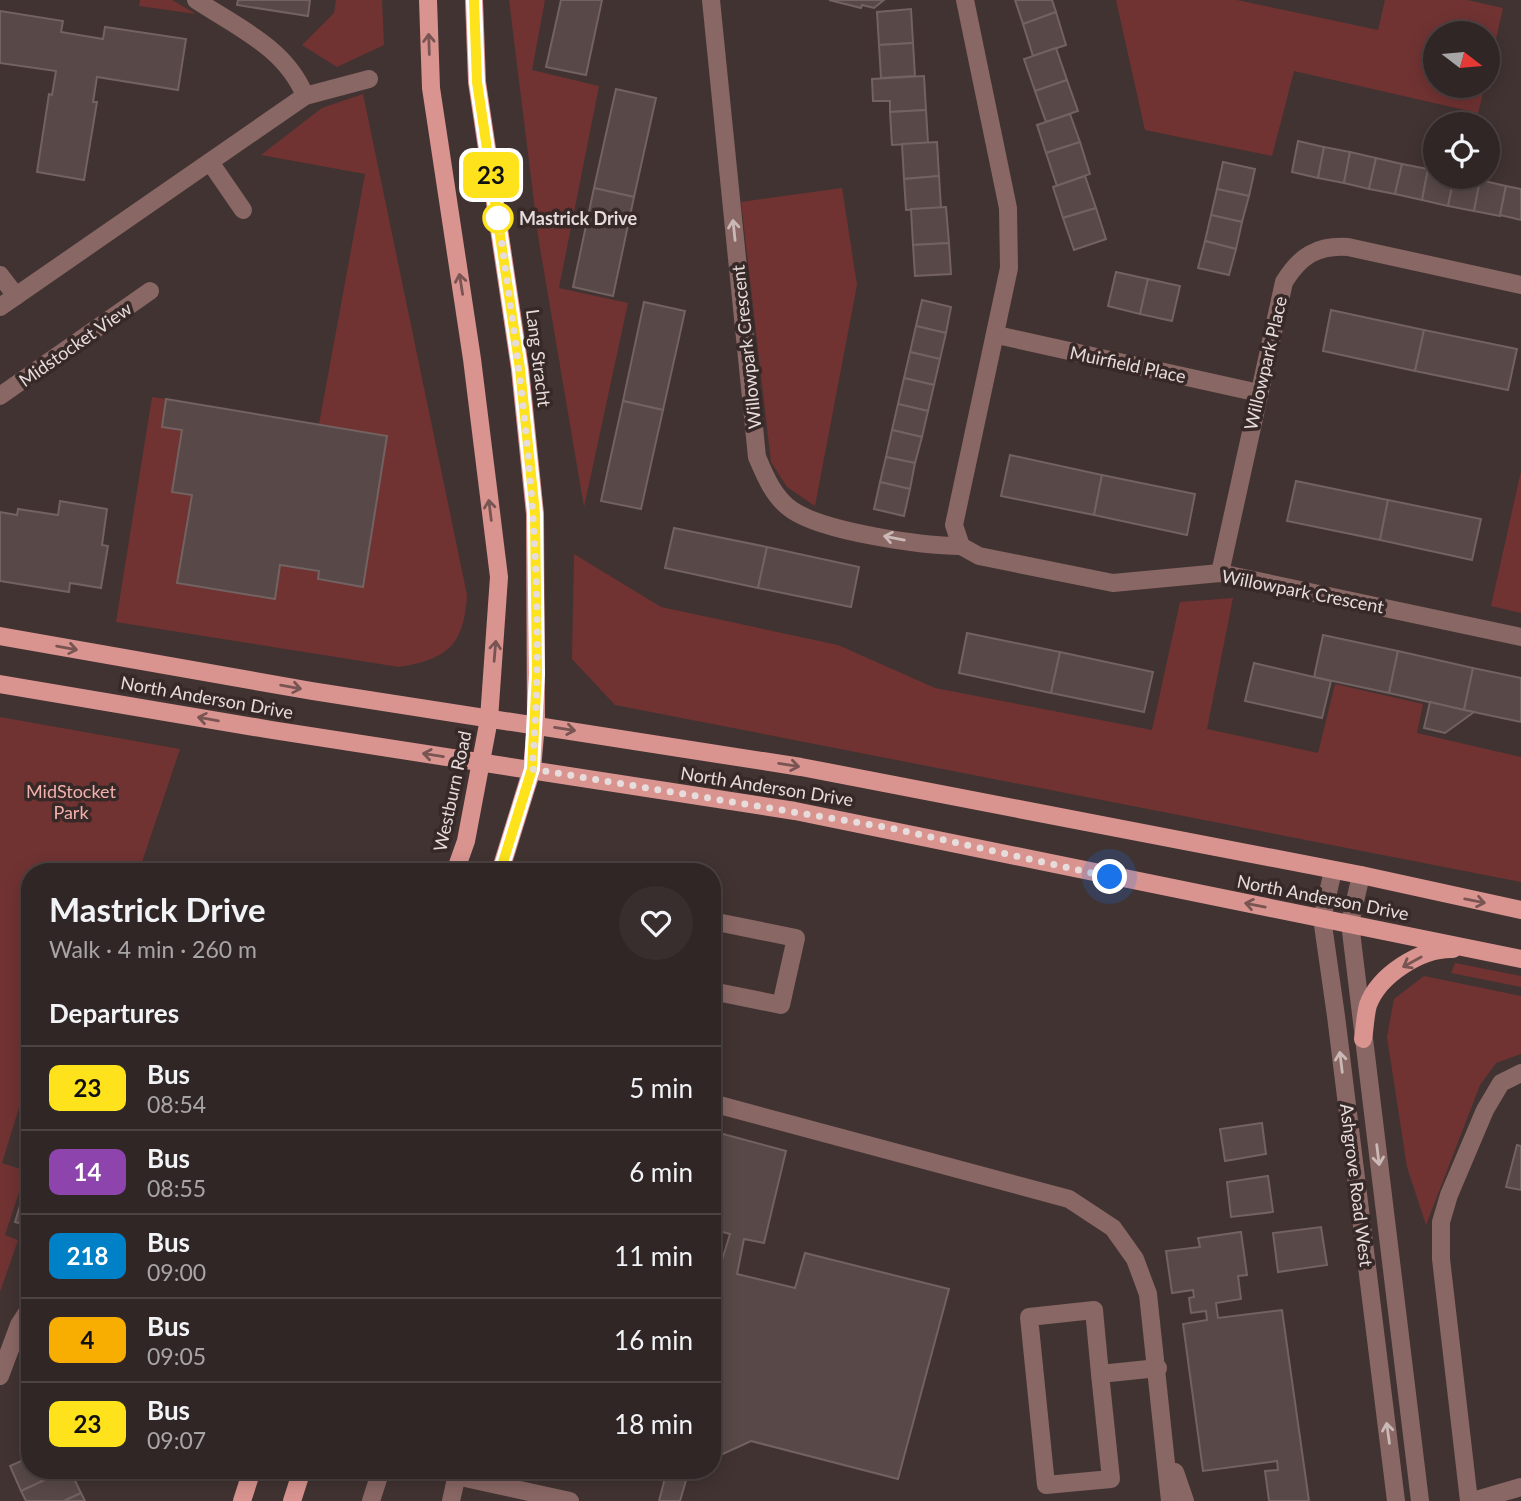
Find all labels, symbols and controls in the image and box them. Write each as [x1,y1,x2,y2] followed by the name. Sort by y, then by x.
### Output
[1423,21,1500,98] north arrow
[1423,21,1500,189] map controls
[423,33,436,56] one-way arrow
[1423,112,1500,189] button: locate
[460,152,522,198] line badge: 23
[477,160,505,189] text: 23
[483,203,513,233] marker: Mastrick Drive
[519,207,638,229] place label: Mastrick Drive
[727,219,740,242] one-way arrow
[726,263,766,430] street label: Willowpark Crescent
[454,273,467,296] one-way arrow
[1239,294,1291,432] street label: Willowpark Place
[14,297,136,391] street label: Midstocket View
[522,308,556,409] street label: Lang Stracht
[1068,341,1188,387] street label: Muirfield Place
[484,499,497,522] one-way arrow
[883,531,906,544] one-way arrow
[1220,564,1386,618] street label: Willowpark Crescent
[489,640,502,663] one-way arrow
[55,642,78,655] one-way arrow
[119,671,295,723] street label: North Anderson Drive
[279,681,302,694] one-way arrow
[197,712,220,725] one-way arrow
[553,723,575,736] one-way arrow
[428,729,476,853] street label: Westburn Road
[422,748,445,761] one-way arrow
[777,759,800,772] one-way arrow
[679,761,855,811] street label: North Anderson Drive
[26,780,117,823] park label: MidStocket Park
[1092,859,1127,894] your location
[1235,870,1411,924] street label: North Anderson Drive
[619,886,693,960] button: heart
[49,889,266,929] text: Mastrick Drive
[1463,895,1486,909] one-way arrow
[1244,898,1267,911] one-way arrow
[49,935,257,963] text: Walk · 4 min · 260 m
[1402,955,1422,969] one-way arrow
[49,997,179,1029] text: Departures
[1335,1051,1348,1074] one-way arrow
[147,1058,190,1090] text: Bus
[629,1072,693,1104] text: 5 min
[74,1073,101,1102] text: 23
[147,1090,206,1118] text: 08:54
[1336,1102,1378,1268] street label: Ashgrove Road West
[147,1142,190,1174] text: Bus
[1371,1143,1384,1166] one-way arrow
[629,1156,693,1188] text: 6 min
[74,1157,101,1186] text: 14
[147,1174,206,1202] text: 08:55
[147,1226,190,1258] text: Bus
[614,1240,693,1272] text: 11 min
[67,1241,108,1270] text: 218
[147,1258,206,1286] text: 09:00
[147,1310,190,1342] text: Bus
[614,1324,693,1356] text: 16 min
[81,1325,94,1354] text: 4
[147,1342,206,1370] text: 09:05
[147,1394,190,1426] text: Bus
[614,1408,693,1440] text: 18 min
[74,1409,101,1438] text: 23
[1382,1422,1395,1445] one-way arrow
[147,1426,206,1454] text: 09:07

